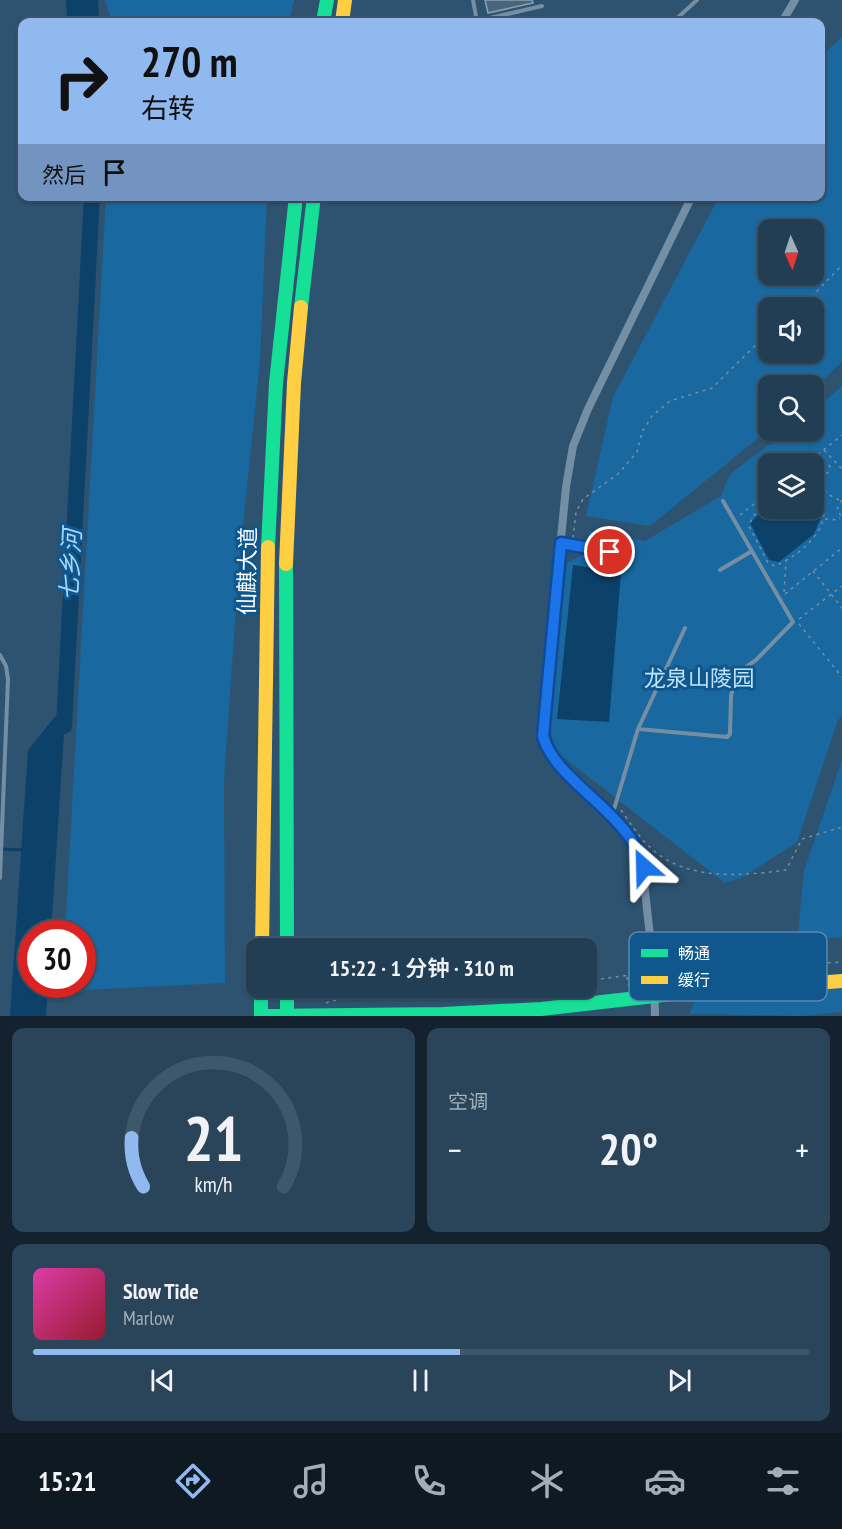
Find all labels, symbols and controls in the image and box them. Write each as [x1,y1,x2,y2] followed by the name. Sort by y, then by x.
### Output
[141,34,238,89] text: 270 m
[42,42,120,120] icon: right
[141,91,195,125] text: 右转
[98,156,131,189] icon: arrive
[42,161,86,189] text: 然后
[758,219,824,285] north arrow
[758,219,824,519] map controls
[758,297,824,363] button: sound
[758,375,824,441] button: search
[758,453,824,519] button: layers
[53,524,88,602] water label: 七乡河
[584,526,635,577] pin
[232,527,262,615] street label: 仙麒大道
[593,535,626,568] icon: arrive
[644,664,754,692] park label: 龙泉山陵园
[612,835,676,899] position arrow
[18,920,96,998] speed limit sign: 30
[629,932,827,1001] legend
[678,943,710,963] text: 畅通
[329,954,514,982] text: 15:22 · 1 分钟 · 310 m
[678,970,710,990] text: 缓行
[448,1089,488,1115] text: 空调
[184,1097,243,1178] text: 21
[599,1119,658,1177] text: 20°
[448,1128,462,1171] text: −
[795,1128,809,1171] text: +
[194,1170,233,1198] text: km/h
[123,1277,199,1305] text: Slow Tide
[123,1305,174,1331] text: Marlow
[146,1364,179,1397] icon: previous
[404,1364,437,1397] icon: pause
[663,1364,696,1397] icon: next
[172,1460,214,1502] icon: directions
[290,1460,332,1502] icon: music
[408,1460,450,1502] icon: phone
[526,1460,568,1502] icon: climate
[644,1460,686,1502] icon: car
[762,1460,804,1502] icon: filters
[38,1464,96,1498] text: 15:21

